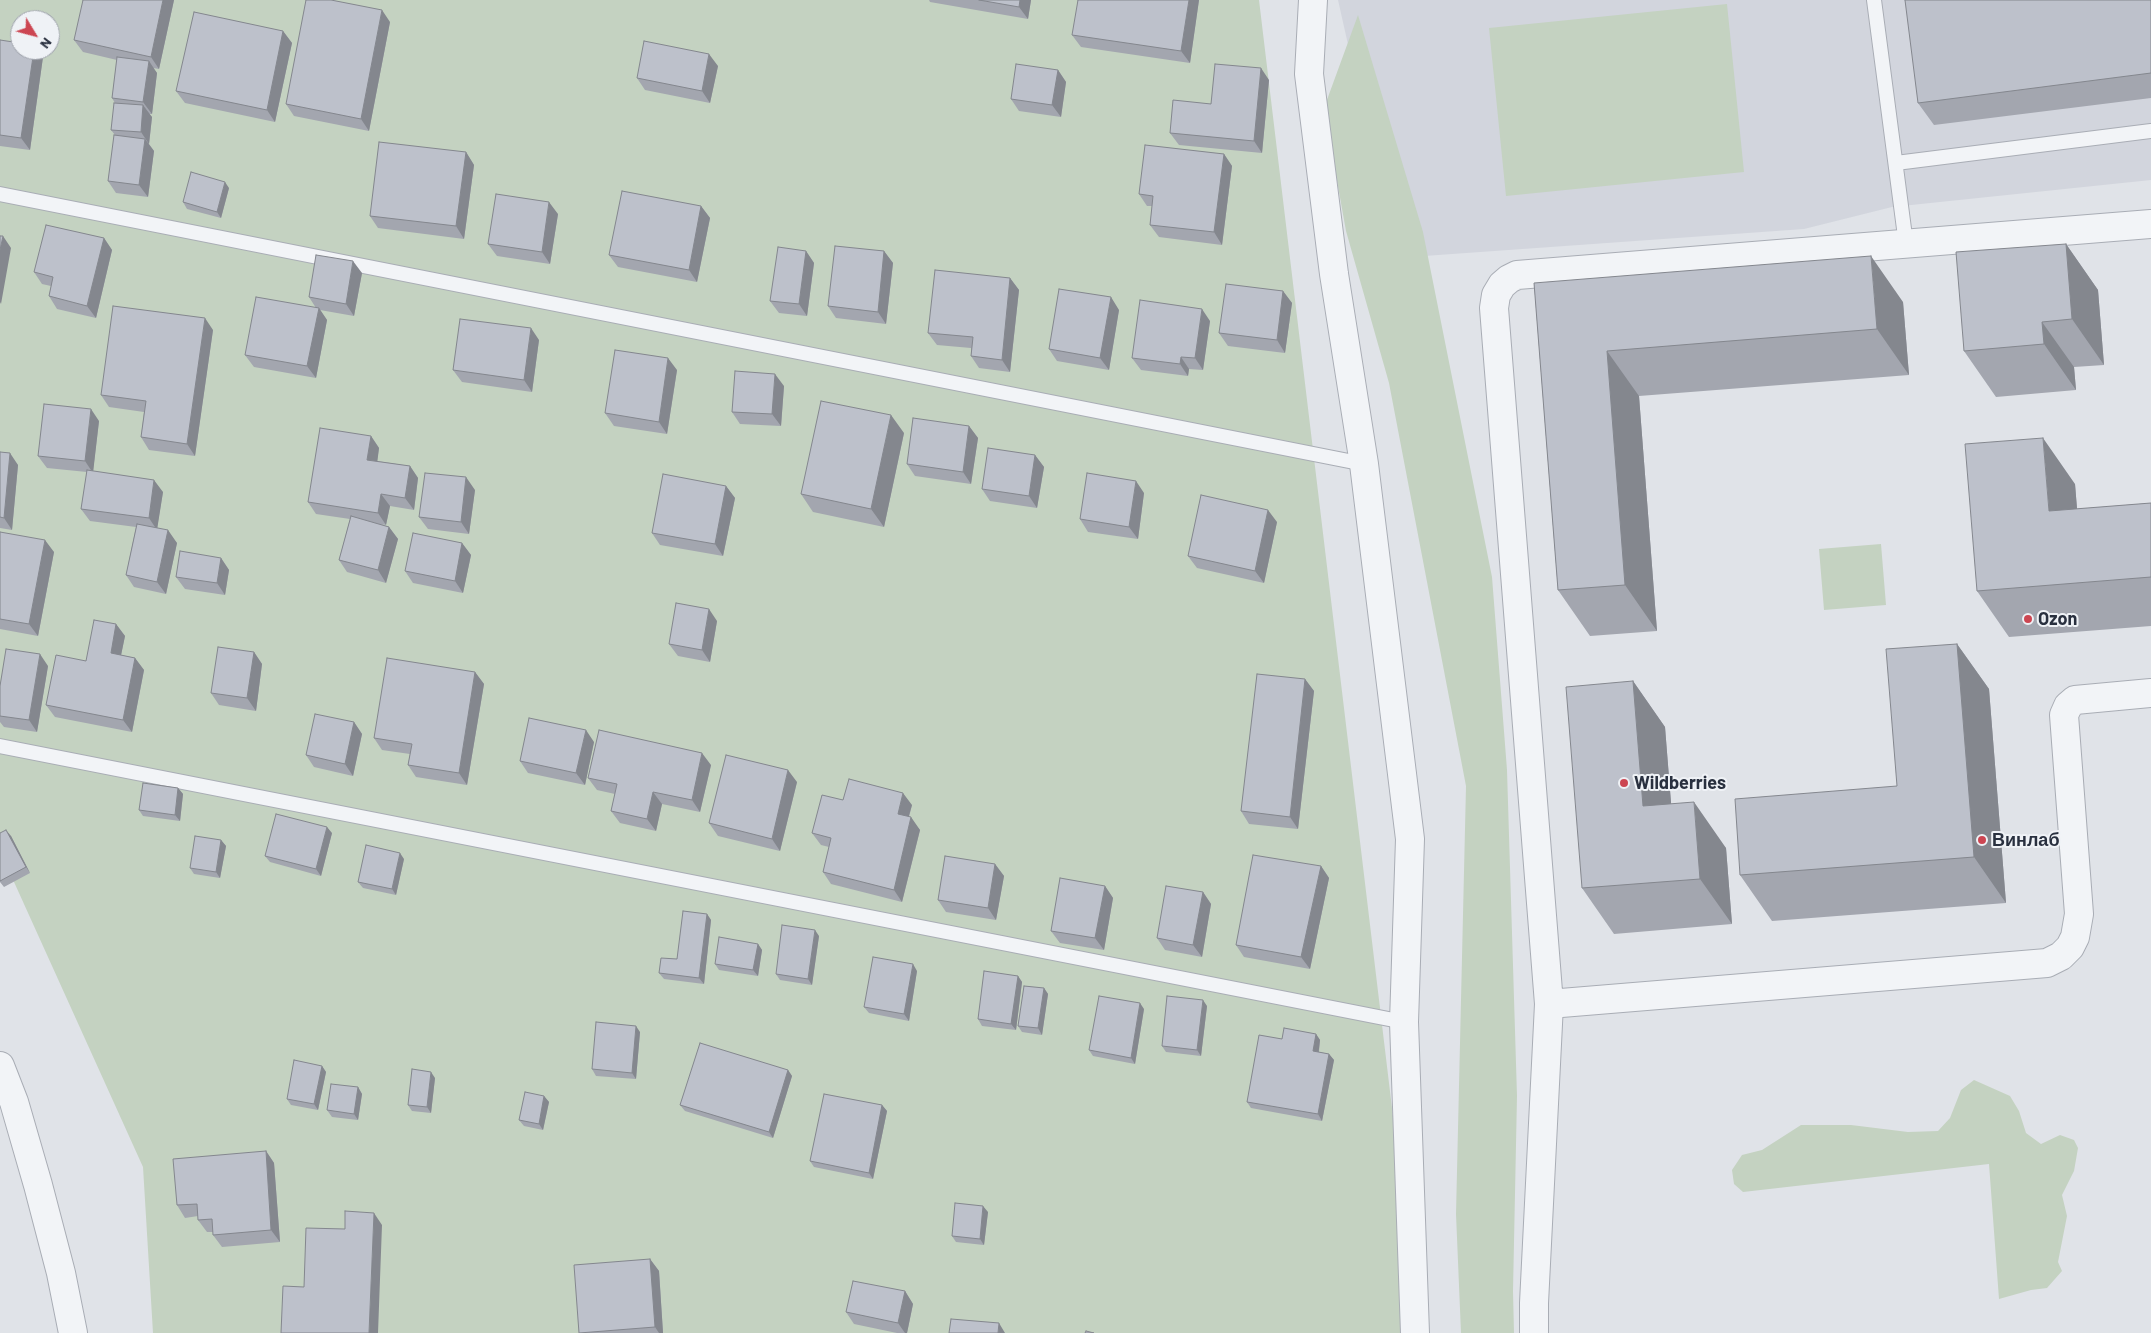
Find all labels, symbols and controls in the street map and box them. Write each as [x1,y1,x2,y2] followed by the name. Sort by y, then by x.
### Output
[10,10,60,60] north arrow
[37,35,56,53] text: N
[2038,608,2077,630] place label: Ozon
[2022,613,2034,625] marker: Ozon
[1634,772,1726,794] place label: Wildberries
[1618,777,1630,789] marker: Wildberries
[1992,829,2060,851] place label: Винлаб
[1976,834,1988,846] marker: Винлаб

